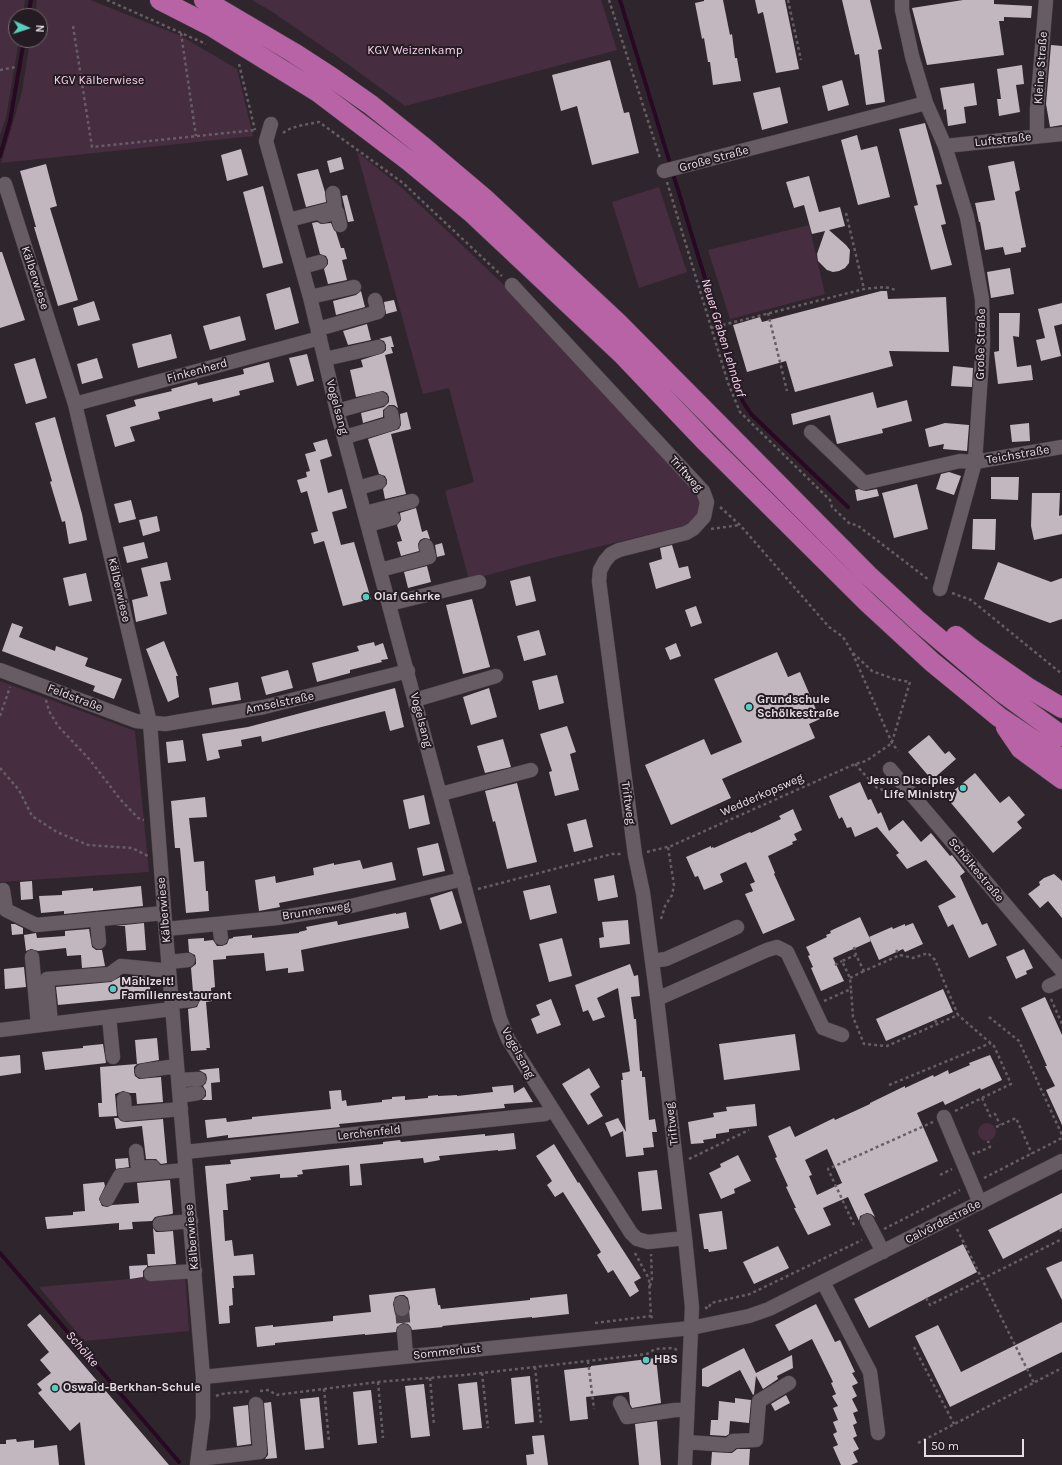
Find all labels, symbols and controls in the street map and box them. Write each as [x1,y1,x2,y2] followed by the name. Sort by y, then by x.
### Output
[8,8,48,48] north arrow
[33,24,46,33] text: N
[1031,31,1051,105] street label: Kleine Straße
[367,44,463,58] park label: KGV Weizenkamp
[54,74,144,88] park label: KGV Kälberwiese
[974,130,1032,150] street label: Luftstraße
[678,143,750,175] street label: Große Straße
[18,245,52,311] street label: Kälberwiese
[698,277,748,399] water label: Neuer Graben Lehndorf
[973,308,989,380] street label: Große Straße
[165,356,229,386] street label: Finkenherd
[323,378,351,436] street label: Vogelsang
[985,442,1051,468] street label: Teichstraße
[666,453,706,495] street label: Triftweg
[105,556,133,624] street label: Kälberwiese
[374,590,440,604] place label: Olaf Gehrke
[361,592,371,602] marker: Olaf Gehrke
[45,681,105,715] street label: Feldstraße
[245,689,315,717] street label: Amselstraße
[407,691,435,749] street label: Vogelsang
[757,693,839,721] place label: Grundschule Schölkestraße
[744,702,754,712] marker: Grundschule Schölkestraße
[718,770,806,820] street label: Wedderkopsweg
[868,774,955,802] place label: Jesus Disciples Life Ministry
[618,781,638,825] street label: Triftweg
[958,783,968,793] marker: Jesus Disciples Life Ministry
[945,835,1007,905] street label: Schölkestraße
[154,877,174,943] street label: Kälberwiese
[281,899,351,923] street label: Brunnenweg
[121,975,232,1003] place label: Mahlzeit! Familienrestaurant
[108,984,118,994] marker: Mahlzeit! Familienrestaurant
[498,1025,538,1081] street label: Vogelsang
[662,1102,682,1146] street label: Triftweg
[337,1123,401,1143] street label: Lerchenfeld
[903,1197,983,1247] street label: Calvördestraße
[182,1204,202,1270] street label: Kälberwiese
[62,1328,102,1370] water label: Schölke
[412,1341,482,1363] street label: Sommerlust
[654,1353,678,1367] place label: HBS
[641,1355,651,1365] marker: HBS
[63,1381,201,1395] place label: Oswald-Berkhan-Schule
[50,1383,60,1393] marker: Oswald-Berkhan-Schule
[926,1431,1026,1457] scale bar
[931,1439,959,1453] text: 50 m

